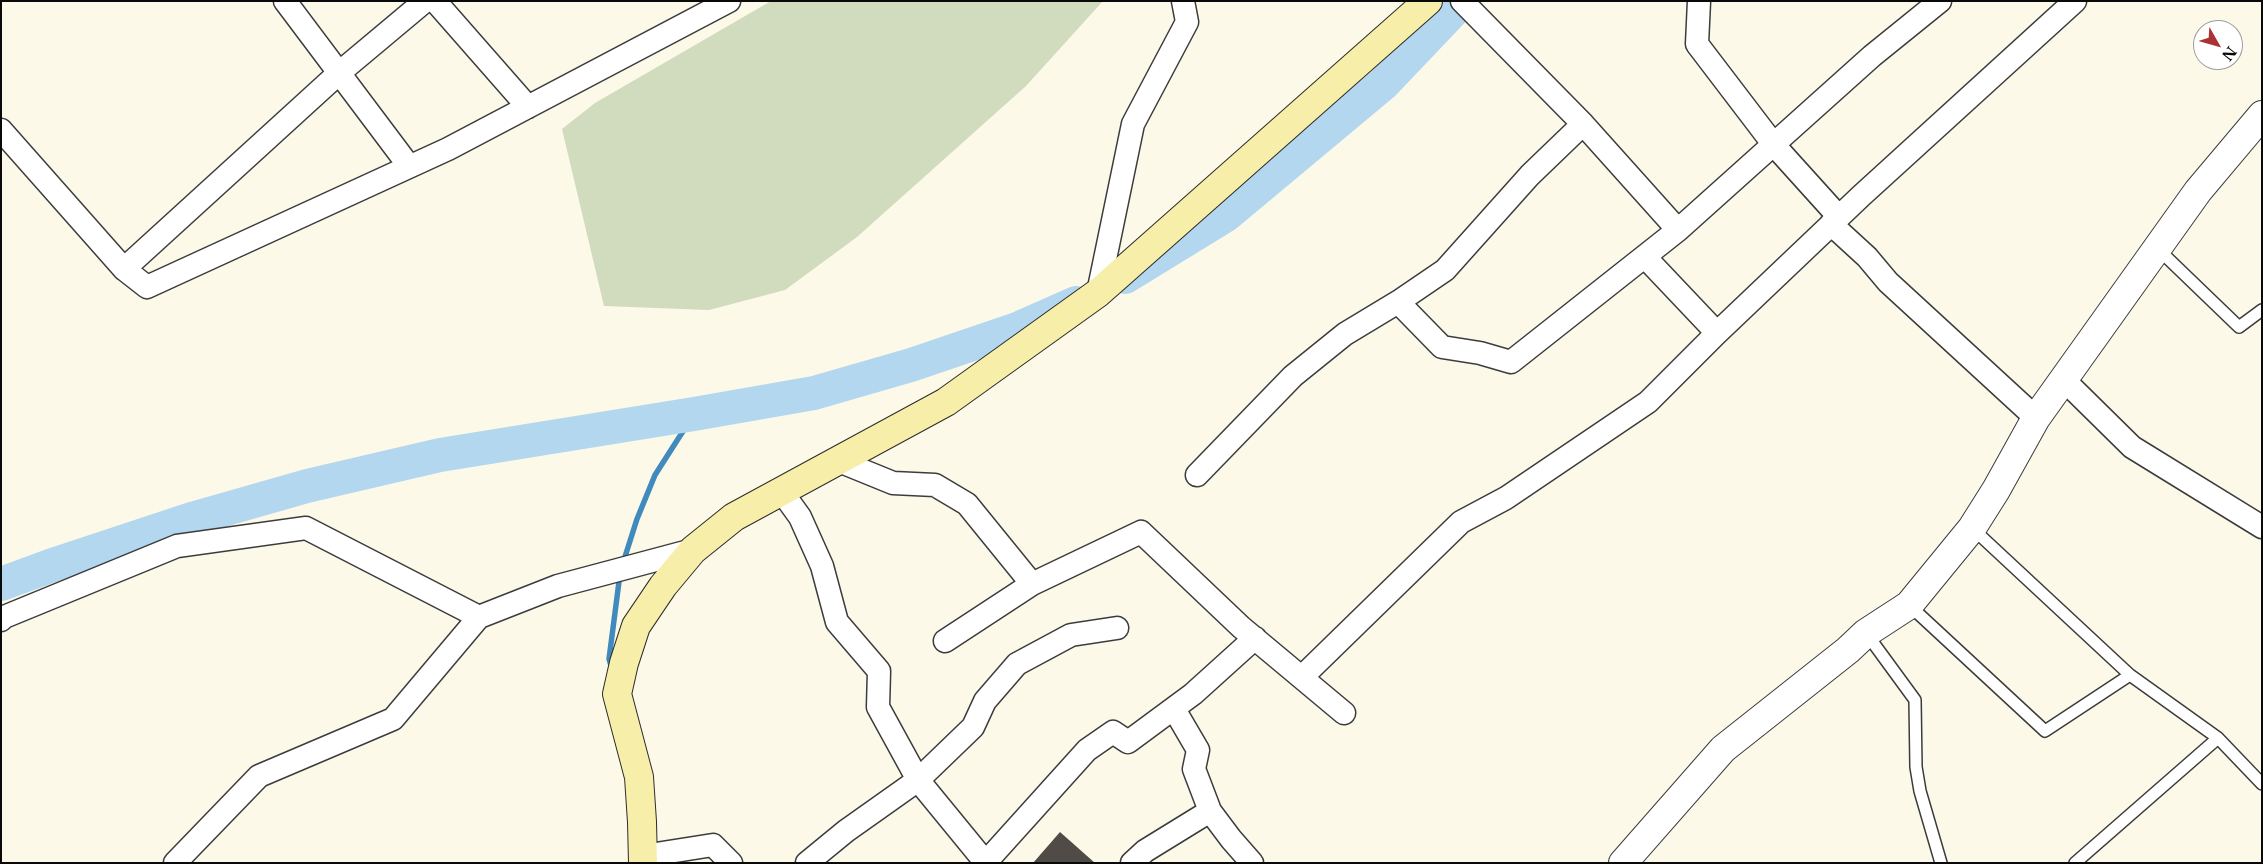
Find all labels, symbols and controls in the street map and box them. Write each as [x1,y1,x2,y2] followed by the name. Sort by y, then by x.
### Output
[2193,20,2243,70] north arrow
[2218,43,2240,64] text: N

